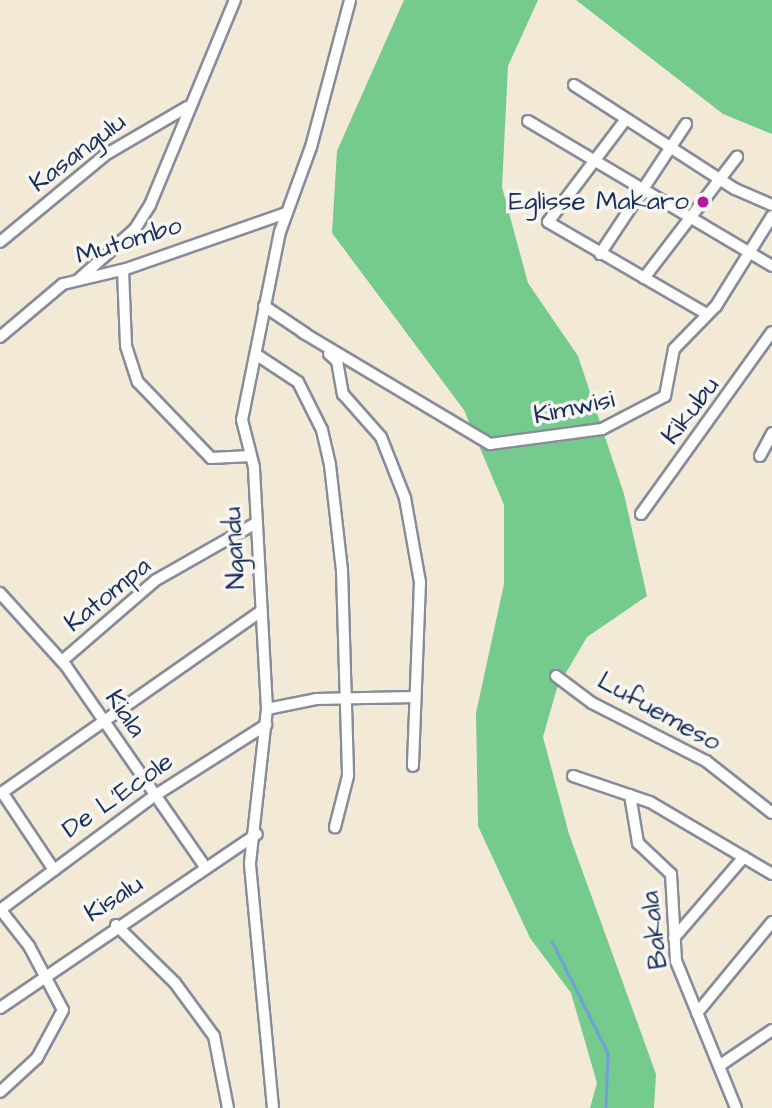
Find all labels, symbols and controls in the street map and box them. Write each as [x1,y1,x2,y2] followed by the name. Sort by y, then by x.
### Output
[24,107,132,199] street label: Kasangulu
[509,186,689,218] place label: Eglisse Makaro
[695,194,711,210] marker: Eglisse Makaro
[72,210,186,272] street label: Mutombo
[655,371,727,451] street label: Kikubu
[531,384,617,432] street label: Kimwisi
[217,506,253,590] street label: Ngandu
[59,551,157,639] street label: Katompa
[592,665,726,759] street label: Lufuemeso
[98,684,152,744] street label: Kiala
[57,746,179,846] street label: De L'Ecole
[79,869,149,929] street label: Kisalu
[635,889,675,971] street label: Bakala

